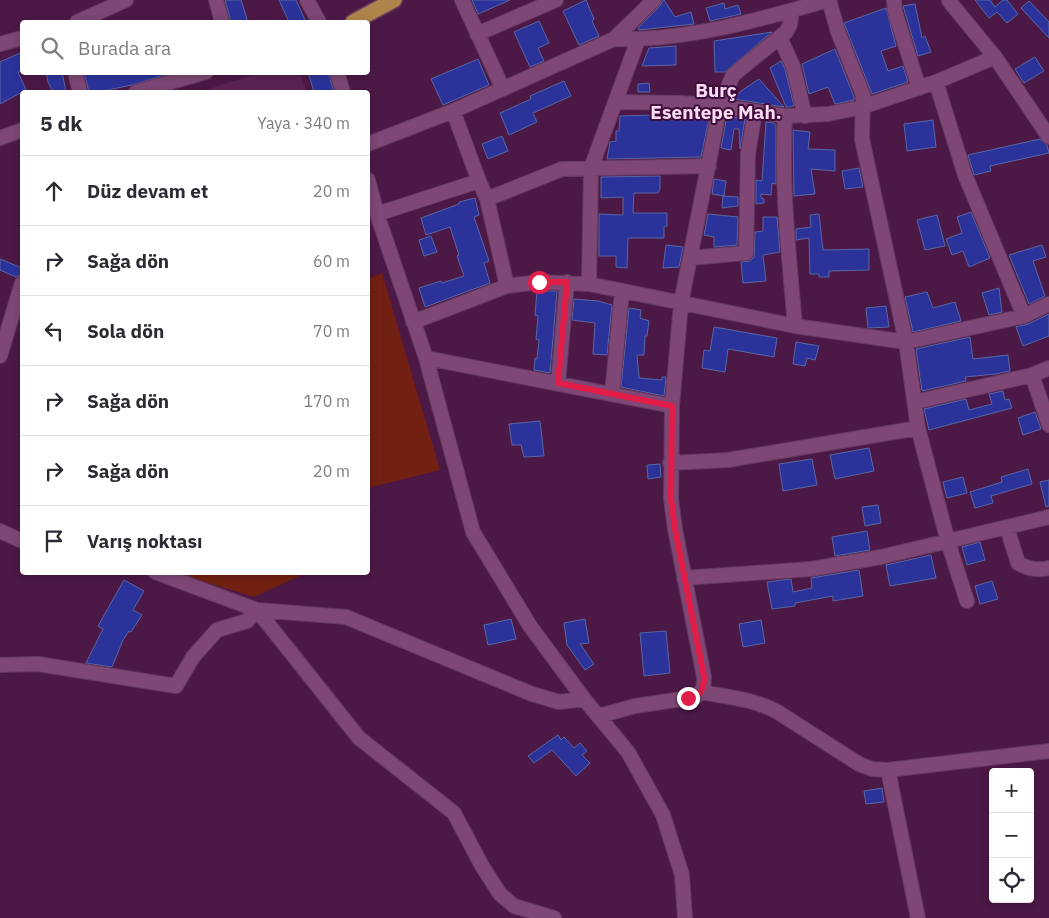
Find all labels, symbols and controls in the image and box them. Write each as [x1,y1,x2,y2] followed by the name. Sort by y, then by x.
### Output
[20,20,370,75] search box
[38,34,66,62] icon: search
[78,36,171,60] text: Burada ara
[650,78,782,124] district label: Burç Esentepe Mah.
[40,109,82,137] text: 5 dk
[257,113,350,133] text: Yaya · 340 m
[40,177,68,205] icon: ahead
[87,179,208,203] text: Düz devam et
[313,181,350,201] text: 20 m
[40,247,68,275] icon: right
[87,249,169,273] text: Sağa dön
[313,251,350,271] text: 60 m
[528,271,551,294] route start
[40,317,68,345] icon: left
[87,319,164,343] text: Sola dön
[313,321,350,341] text: 70 m
[40,387,68,415] icon: right
[87,389,169,413] text: Sağa dön
[303,391,350,411] text: 170 m
[40,457,68,485] icon: right
[87,459,169,483] text: Sağa dön
[313,461,350,481] text: 20 m
[40,527,68,555] icon: arrive
[87,529,202,553] text: Varış noktası
[677,687,700,710] route end
[989,768,1034,903] map controls
[989,768,1034,813] button: +
[989,813,1034,858] button: −
[989,858,1034,903] button: locate

